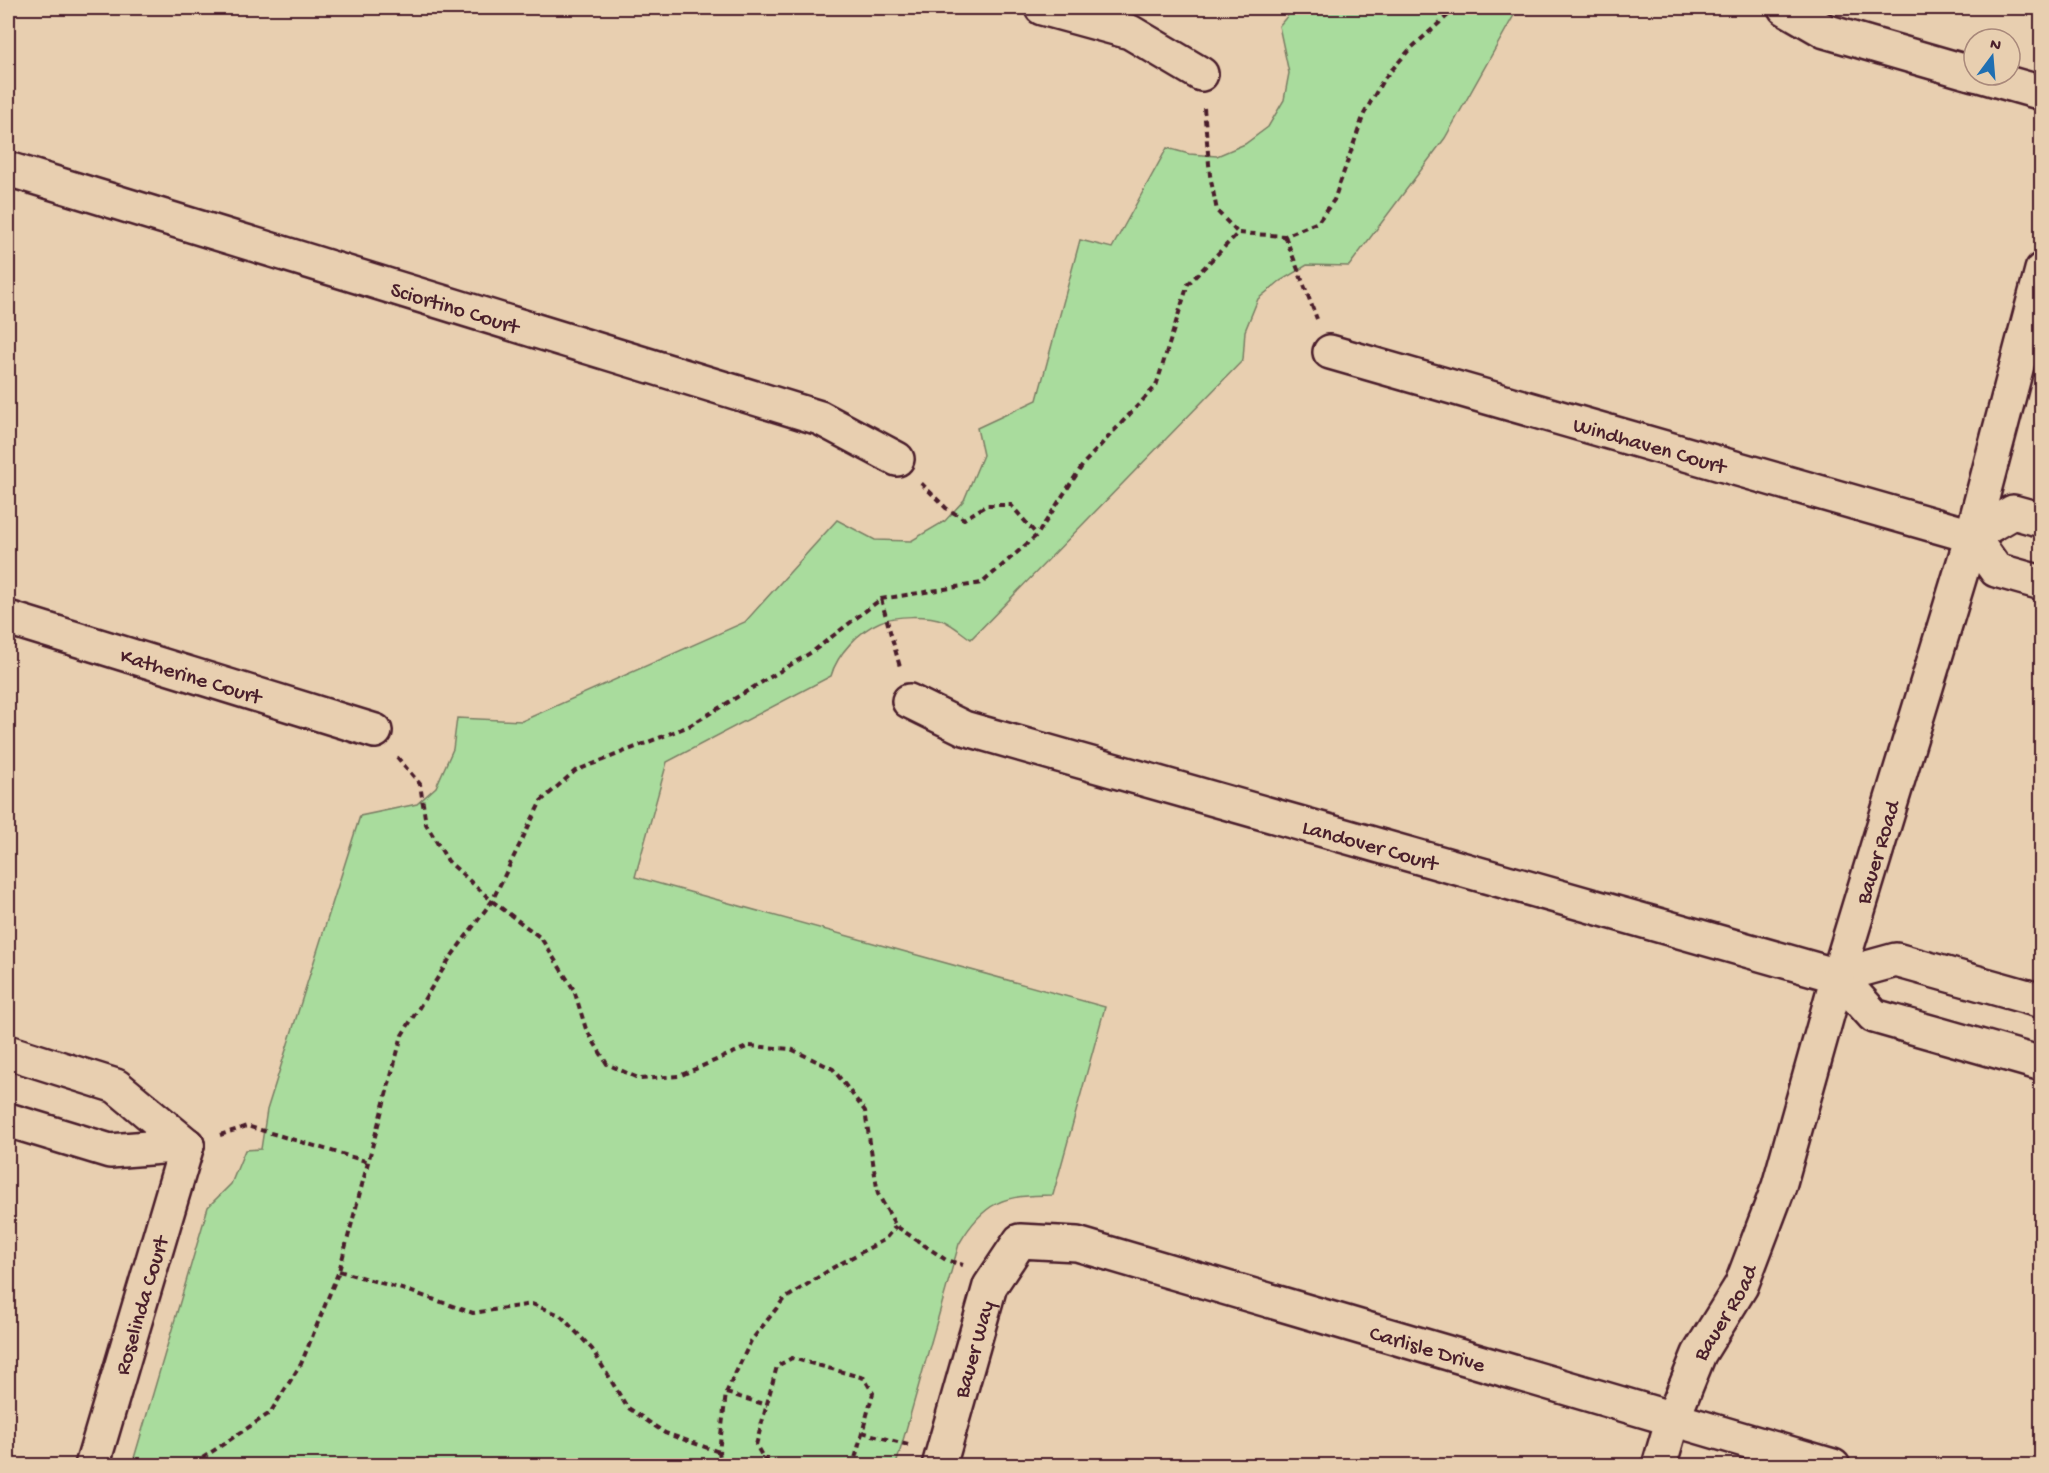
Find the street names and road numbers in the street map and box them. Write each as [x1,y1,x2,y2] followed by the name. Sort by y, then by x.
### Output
[387,278,524,343] street label: Sciortino Court
[1569,413,1731,482] street label: Windhaven Court
[116,644,266,713] street label: Katherine Court
[1851,796,1908,908] street label: Bauer Road
[1299,816,1442,879] street label: Landover Court
[111,1232,177,1378] street label: Roselinda Court
[1689,1260,1765,1367] street label: Bauer Road
[950,1298,1002,1402] street label: Bauer Way
[1366,1322,1488,1380] street label: Carlisle Drive

